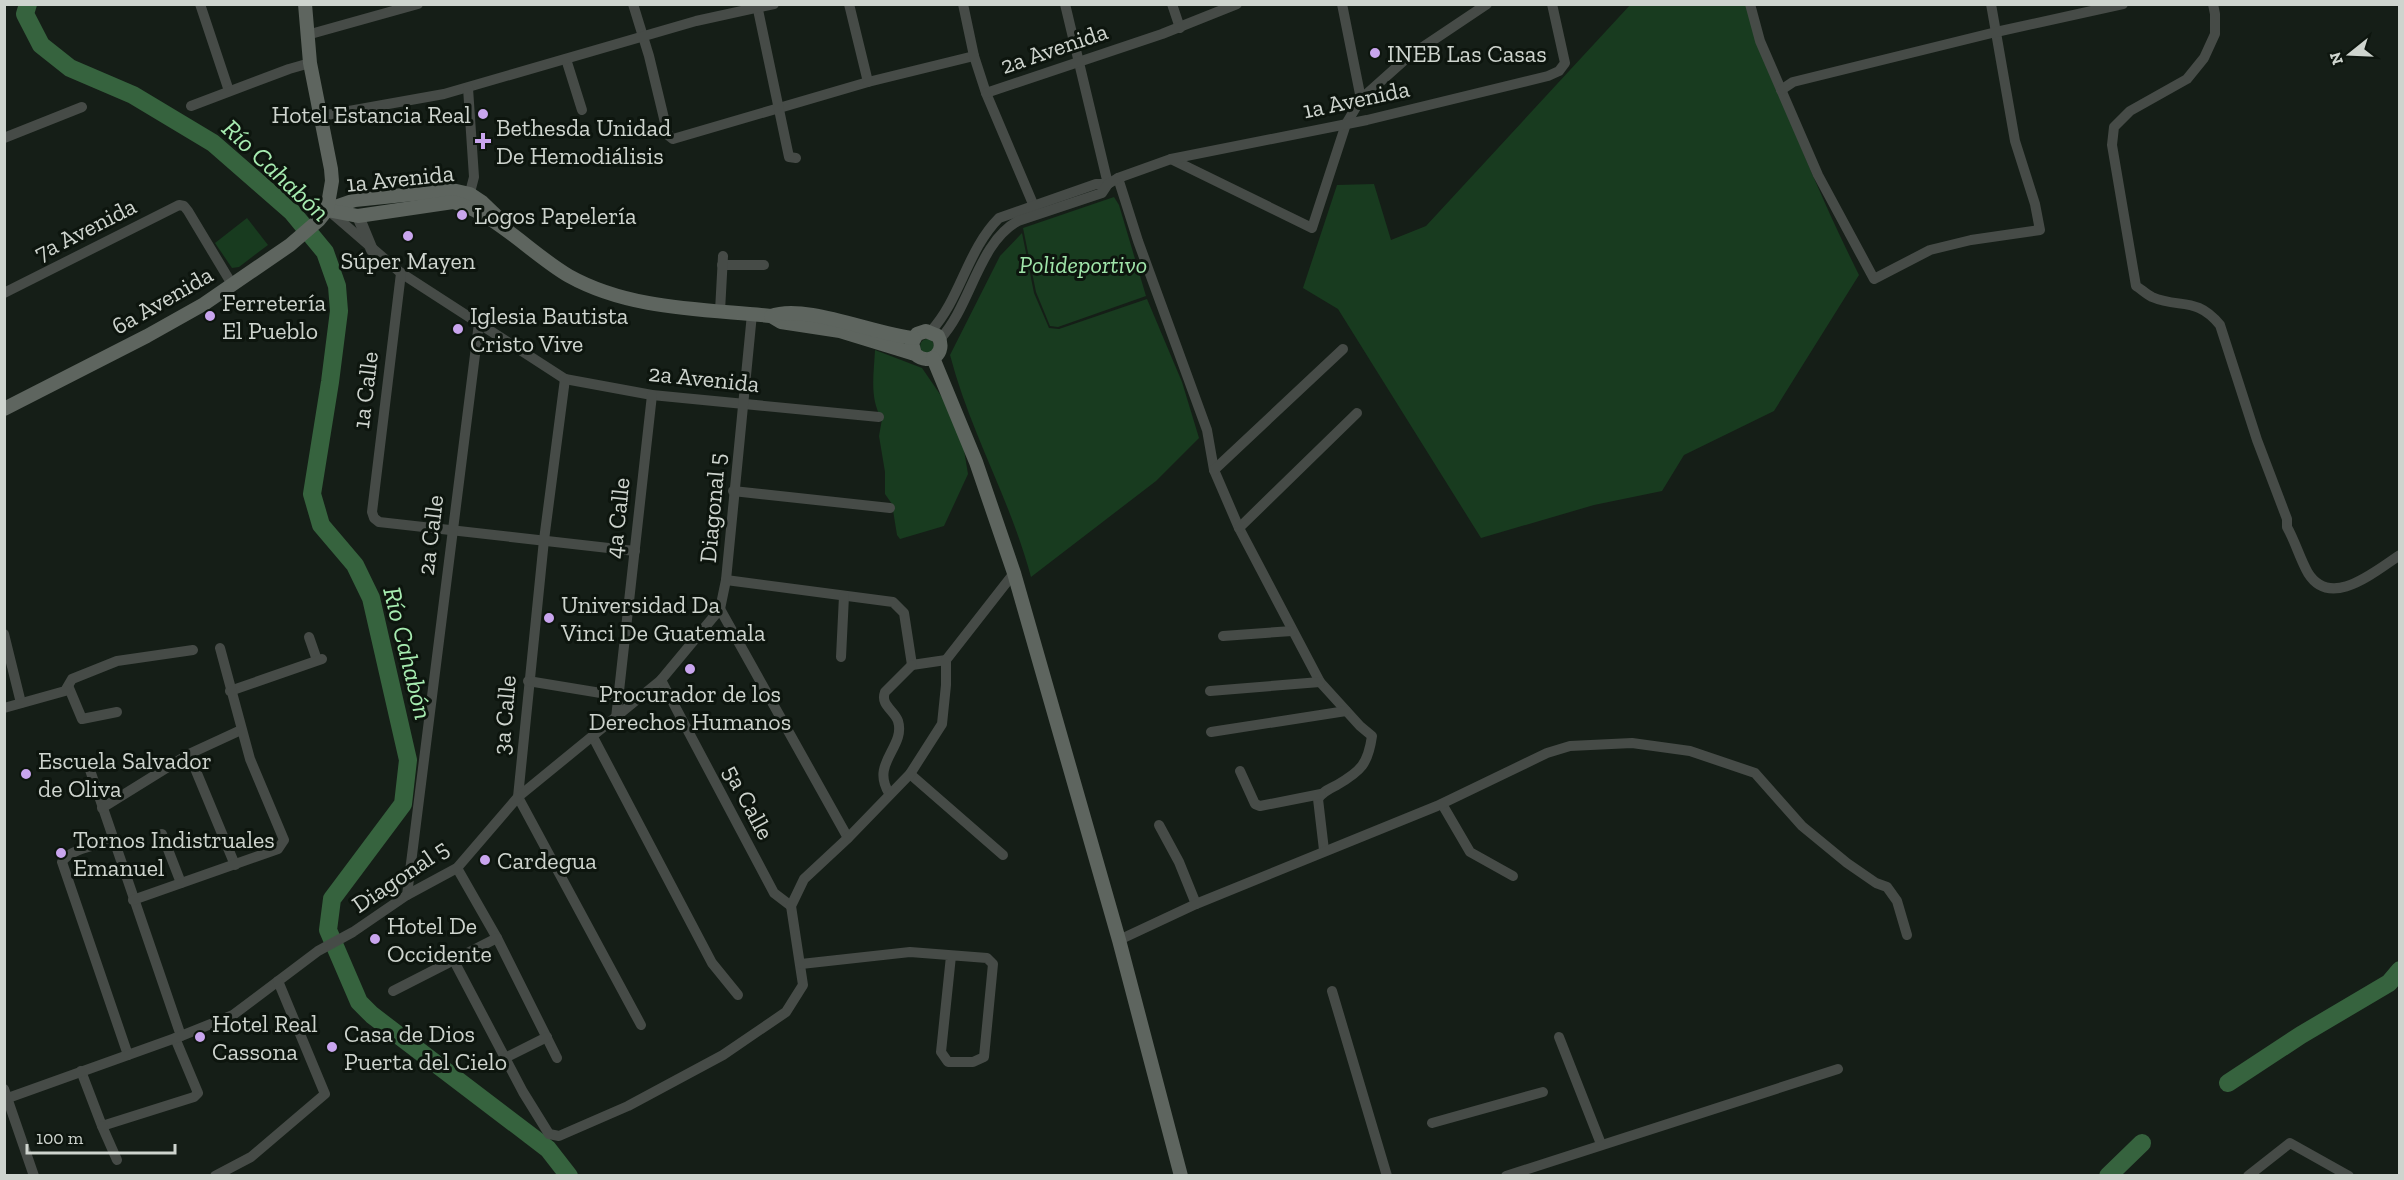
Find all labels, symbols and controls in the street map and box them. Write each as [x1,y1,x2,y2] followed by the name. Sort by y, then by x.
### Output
[997,16,1112,80] street label: 2a Avenida
[2320,24,2380,84] north arrow
[1387,39,1547,68] place label: INEB Las Casas
[1368,46,1382,60] marker: INEB Las Casas
[2325,50,2347,67] text: N
[1300,73,1412,124] street label: 1a Avenida
[272,100,471,129] place label: Hotel Estancia Real
[476,107,490,121] marker: Hotel Estancia Real
[216,112,336,228] water label: Río Cahabón
[496,113,671,170] place label: Bethesda Unidad De Hemodiálisis
[474,132,492,150] marker: Bethesda Unidad De Hemodiálisis
[345,158,456,198] street label: 1a Avenida
[29,191,141,267] street label: 7a Avenida
[474,201,637,230] place label: Logos Papelería
[455,208,469,222] marker: Logos Papelería
[401,229,415,243] marker: Súper Mayen
[341,246,476,275] place label: Súper Mayen
[1019,250,1147,279] park label: Polideportivo
[106,259,218,341] street label: 6a Avenida
[222,288,327,345] place label: Ferretería El Pueblo
[470,301,629,358] place label: Iglesia Bautista Cristo Vive
[203,309,217,323] marker: Ferretería El Pueblo
[451,322,465,336] marker: Iglesia Bautista Cristo Vive
[346,350,384,430] street label: 1a Calle
[647,358,761,398] street label: 2a Avenida
[693,452,731,564] street label: Diagonal 5
[598,476,636,560] street label: 4a Calle
[411,493,449,577] street label: 2a Calle
[376,583,440,723] water label: Río Cahabón
[560,590,766,647] place label: Universidad Da Vinci De Guatemala
[542,611,556,625] marker: Universidad Da Vinci De Guatemala
[683,662,697,676] marker: Procurador de los Derechos Humanos
[486,674,522,756] street label: 3a Calle
[589,679,791,736] place label: Procurador de los Derechos Humanos
[38,746,212,803] place label: Escuela Salvador de Oliva
[717,760,781,844] street label: 5a Calle
[19,767,33,781] marker: Escuela Salvador de Oliva
[73,825,275,882] place label: Tornos Indistruales Emanuel
[346,833,454,919] street label: Diagonal 5
[54,846,68,860] marker: Tornos Indistruales Emanuel
[497,846,597,875] place label: Cardegua
[478,853,492,867] marker: Cardegua
[387,911,492,968] place label: Hotel De Occidente
[368,932,382,946] marker: Hotel De Occidente
[212,1009,318,1066] place label: Hotel Real Cassona
[344,1019,507,1076] place label: Casa de Dios Puerta del Cielo
[193,1030,207,1044] marker: Hotel Real Cassona
[325,1040,339,1054] marker: Casa de Dios Puerta del Cielo
[27,1117,176,1155] scale bar
[36,1127,84,1149] text: 100 m

